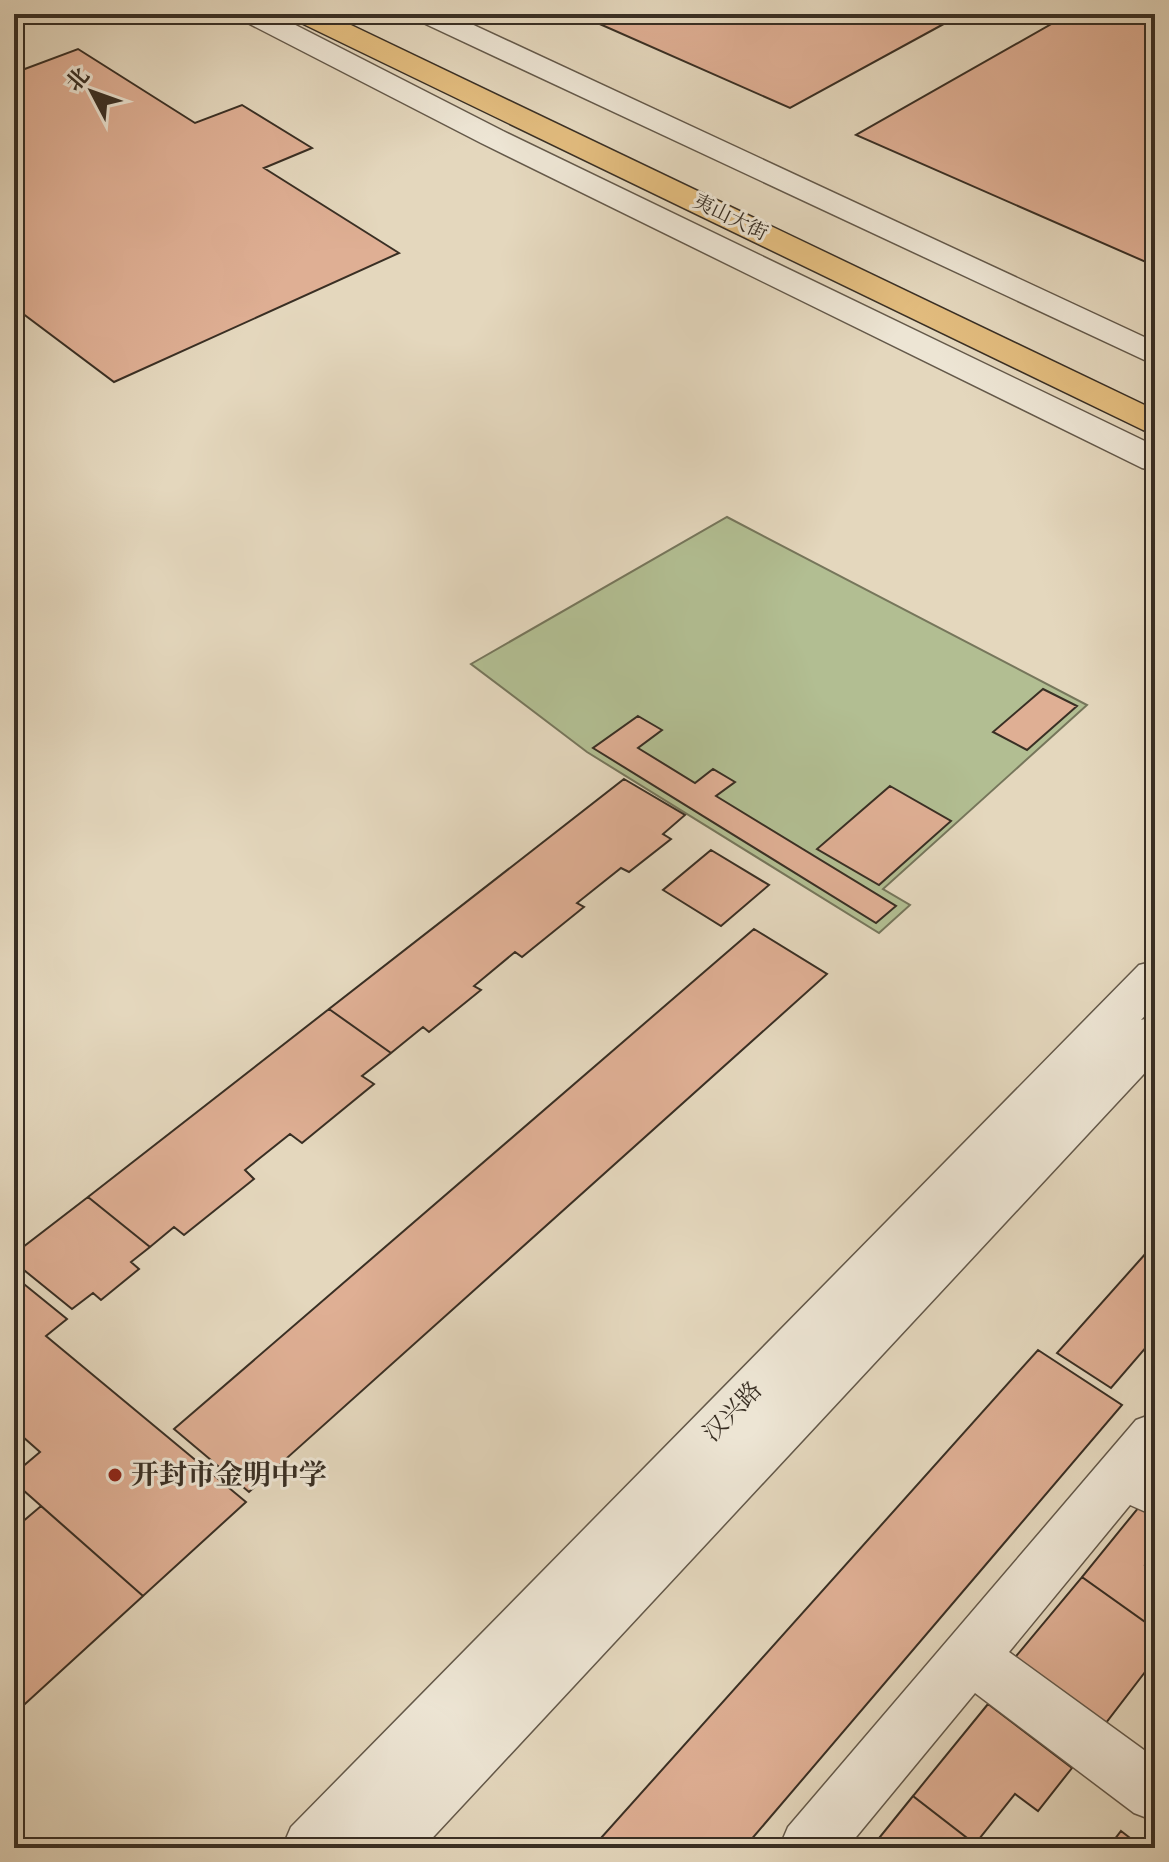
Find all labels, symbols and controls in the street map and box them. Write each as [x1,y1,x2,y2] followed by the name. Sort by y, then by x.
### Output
[52,52,132,132] north arrow
[61,63,95,97] text: 北
[689,189,771,247] street label: 夷山大街
[697,1376,769,1448] street label: 汉兴路
[131,1458,327,1493] place label: 开封市金明中学
[106,1466,124,1484] marker: 开封市金明中学

